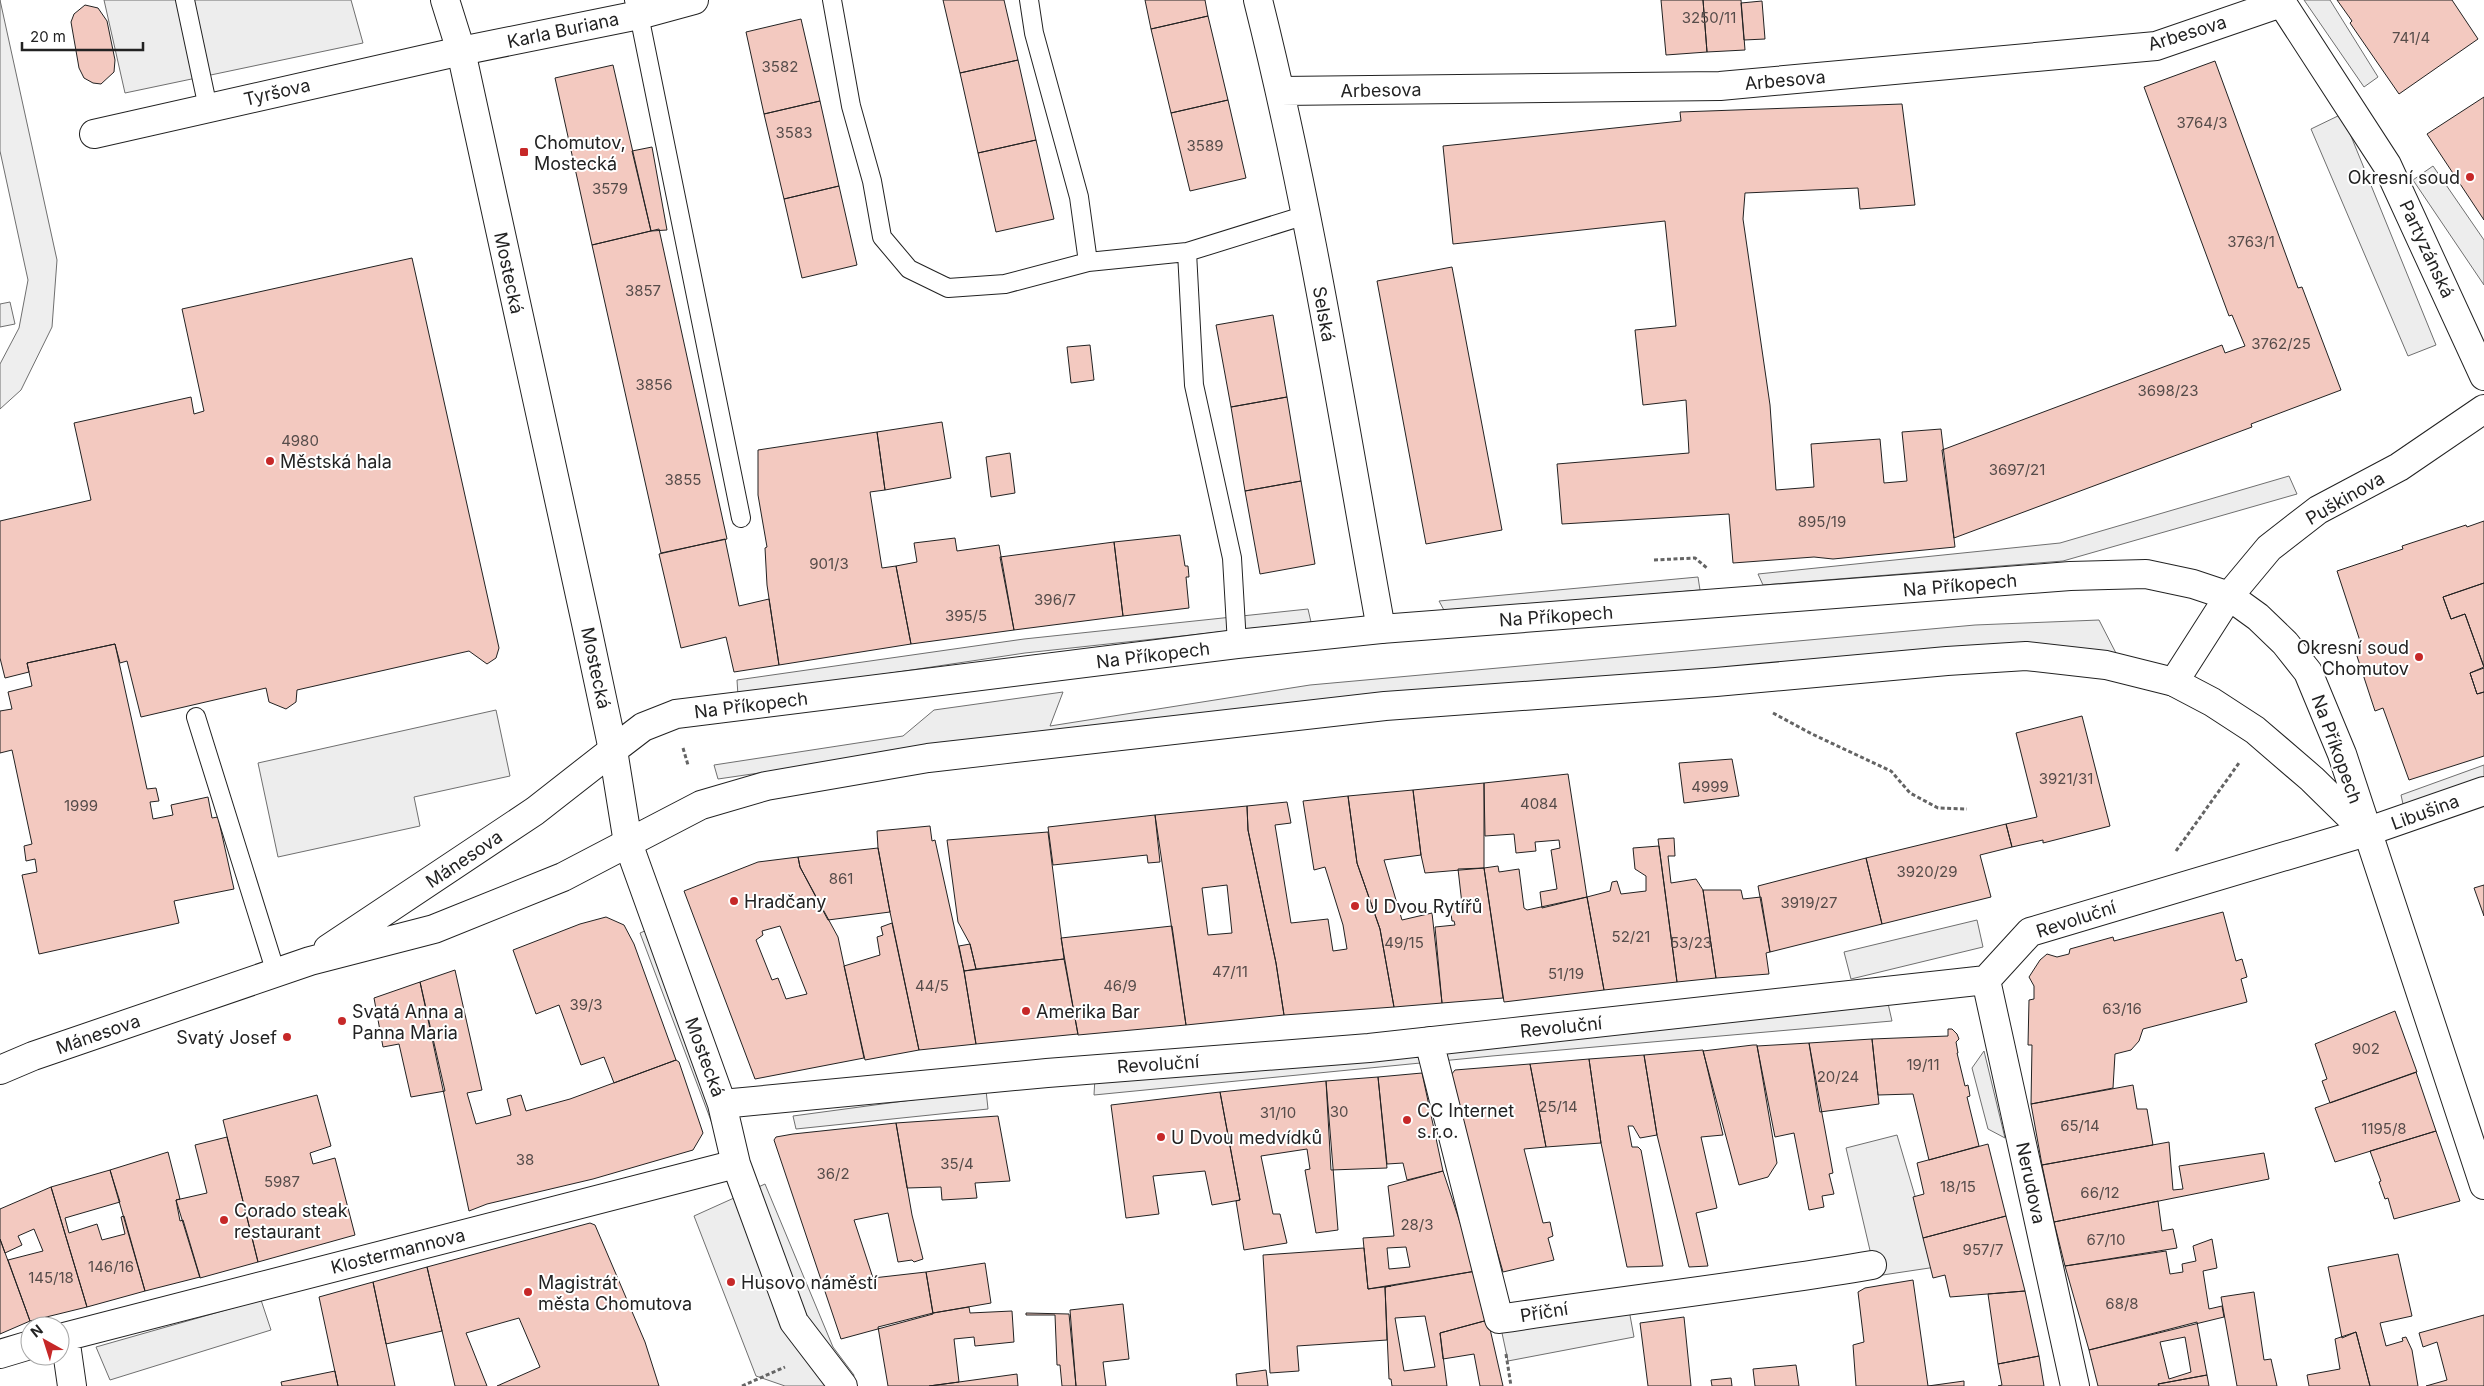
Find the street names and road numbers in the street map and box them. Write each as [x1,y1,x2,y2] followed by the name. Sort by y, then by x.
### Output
[505,8,621,52] street label: Karla Buriana
[2145,11,2229,55] street label: Arbesova
[1744,66,1826,94] street label: Arbesova
[242,74,312,110] street label: Tyršova
[1340,79,1422,101] street label: Arbesova
[2395,197,2459,301] street label: Partyzánská
[490,230,528,316] street label: Mostecká
[1309,285,1339,343] street label: Selská
[2302,467,2388,529] street label: Puškinova
[1902,570,2018,600] street label: Na Příkopech
[1498,602,1614,630] street label: Na Příkopech
[577,625,615,711] street label: Mostecká
[1095,638,1211,672] street label: Na Příkopech
[693,688,809,722] street label: Na Příkopech
[2308,692,2366,806] street label: Na Příkopech
[2388,790,2462,834] street label: Libušina
[422,826,506,892] street label: Mánesova
[2034,896,2119,942] street label: Revoluční
[53,1010,143,1058] street label: Mánesova
[1519,1012,1604,1042] street label: Revoluční
[681,1014,729,1100] street label: Mostecká
[1116,1051,1200,1077] street label: Revoluční
[2012,1140,2050,1226] street label: Nerudova
[329,1224,467,1278] street label: Klostermannova
[1519,1298,1570,1326] street label: Příční

